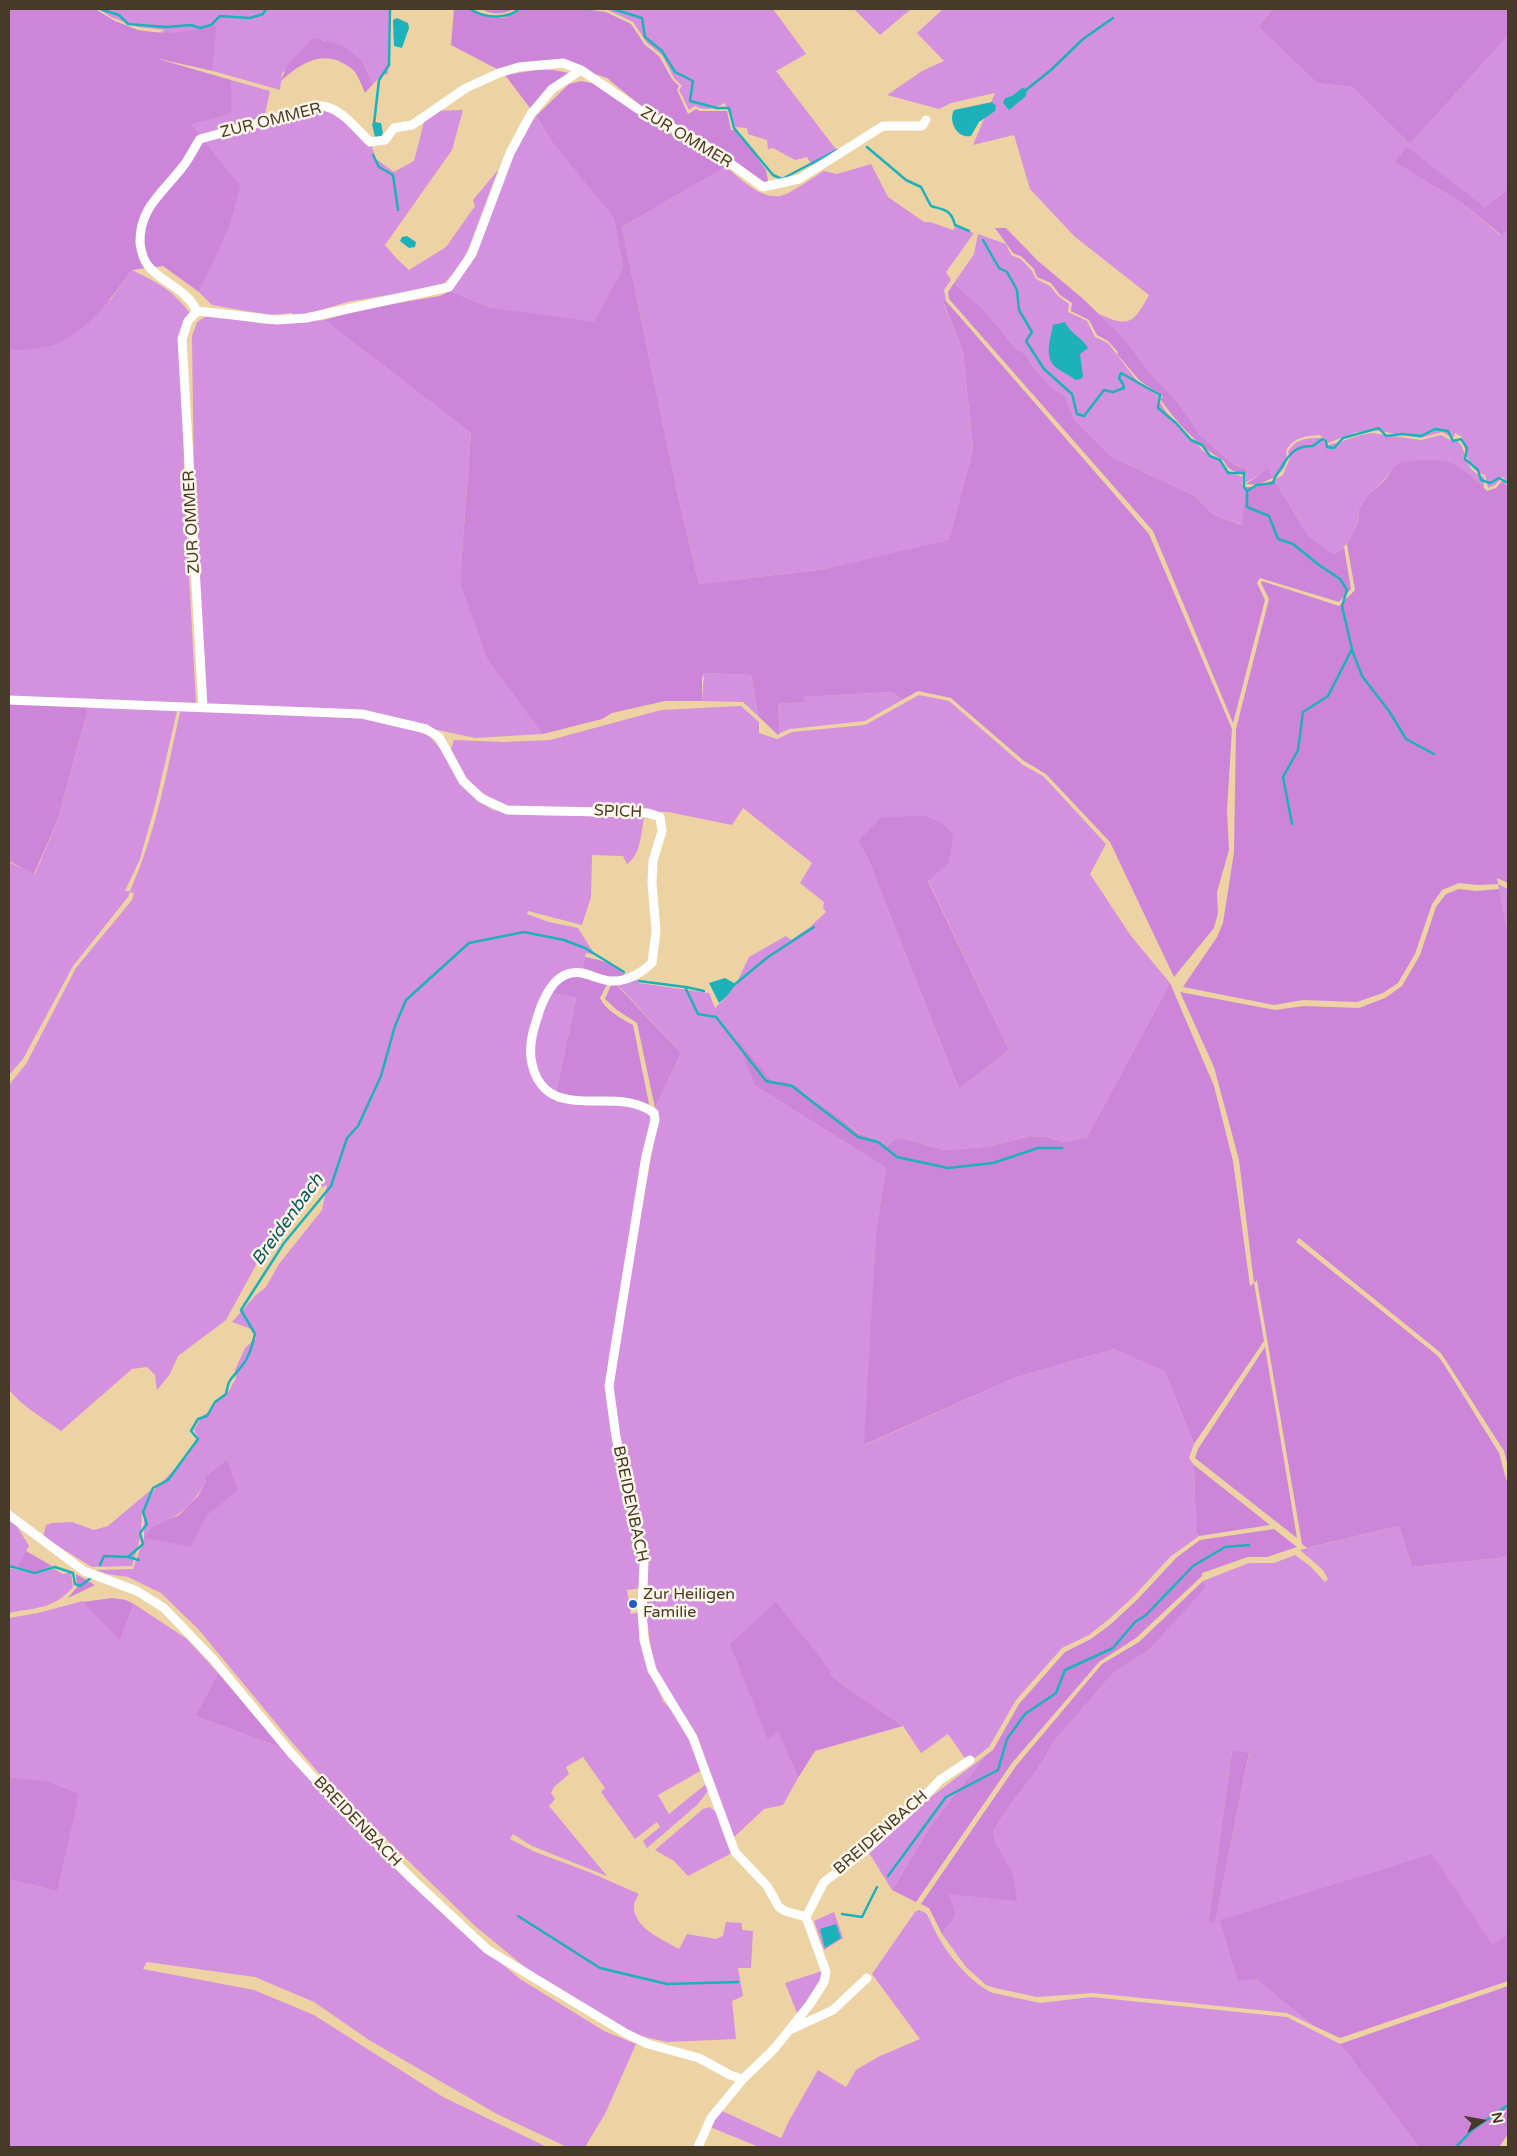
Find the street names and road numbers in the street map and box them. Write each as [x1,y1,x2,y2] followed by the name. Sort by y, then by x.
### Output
[219,99,323,143] street label: ZUR OMMER
[637,103,735,173] street label: ZUR OMMER
[180,470,204,574] street label: ZUR OMMER
[593,802,643,822] street label: SPICH
[608,1444,652,1564] street label: BREIDENBACH
[309,1773,405,1871] street label: BREIDENBACH
[830,1787,932,1879] street label: BREIDENBACH

